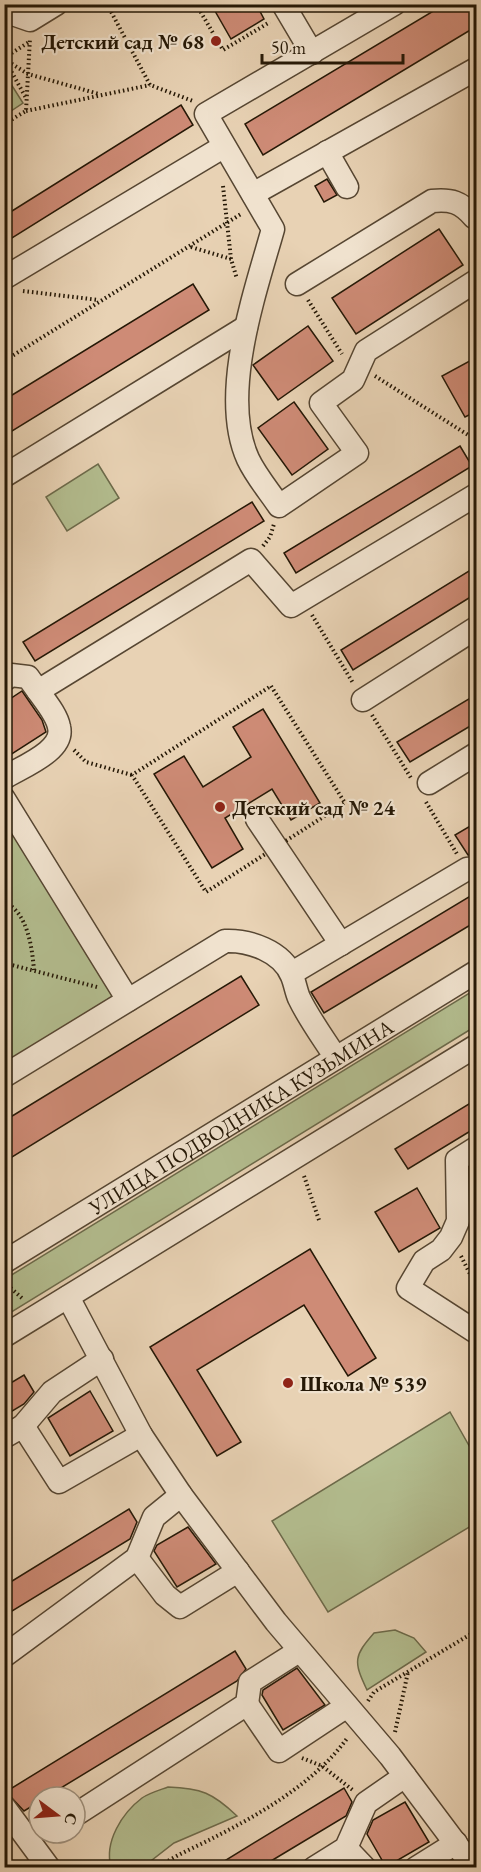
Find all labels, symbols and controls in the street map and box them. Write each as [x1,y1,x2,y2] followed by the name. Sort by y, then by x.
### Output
[262,27,403,65] scale bar
[41,28,204,55] place label: Детский сад № 68
[209,34,223,48] marker: Детский сад № 68
[271,36,306,59] text: 50 m
[232,794,396,821] place label: Детский сад № 24
[213,800,227,814] marker: Детский сад № 24
[83,1012,399,1221] street label: УЛИЦА ПОДВОДНИКА КУЗЬМИНА
[300,1370,426,1397] place label: Школа № 539
[281,1376,295,1390] marker: Школа № 539
[27,1785,87,1845] north arrow
[59,1811,83,1827] text: С

